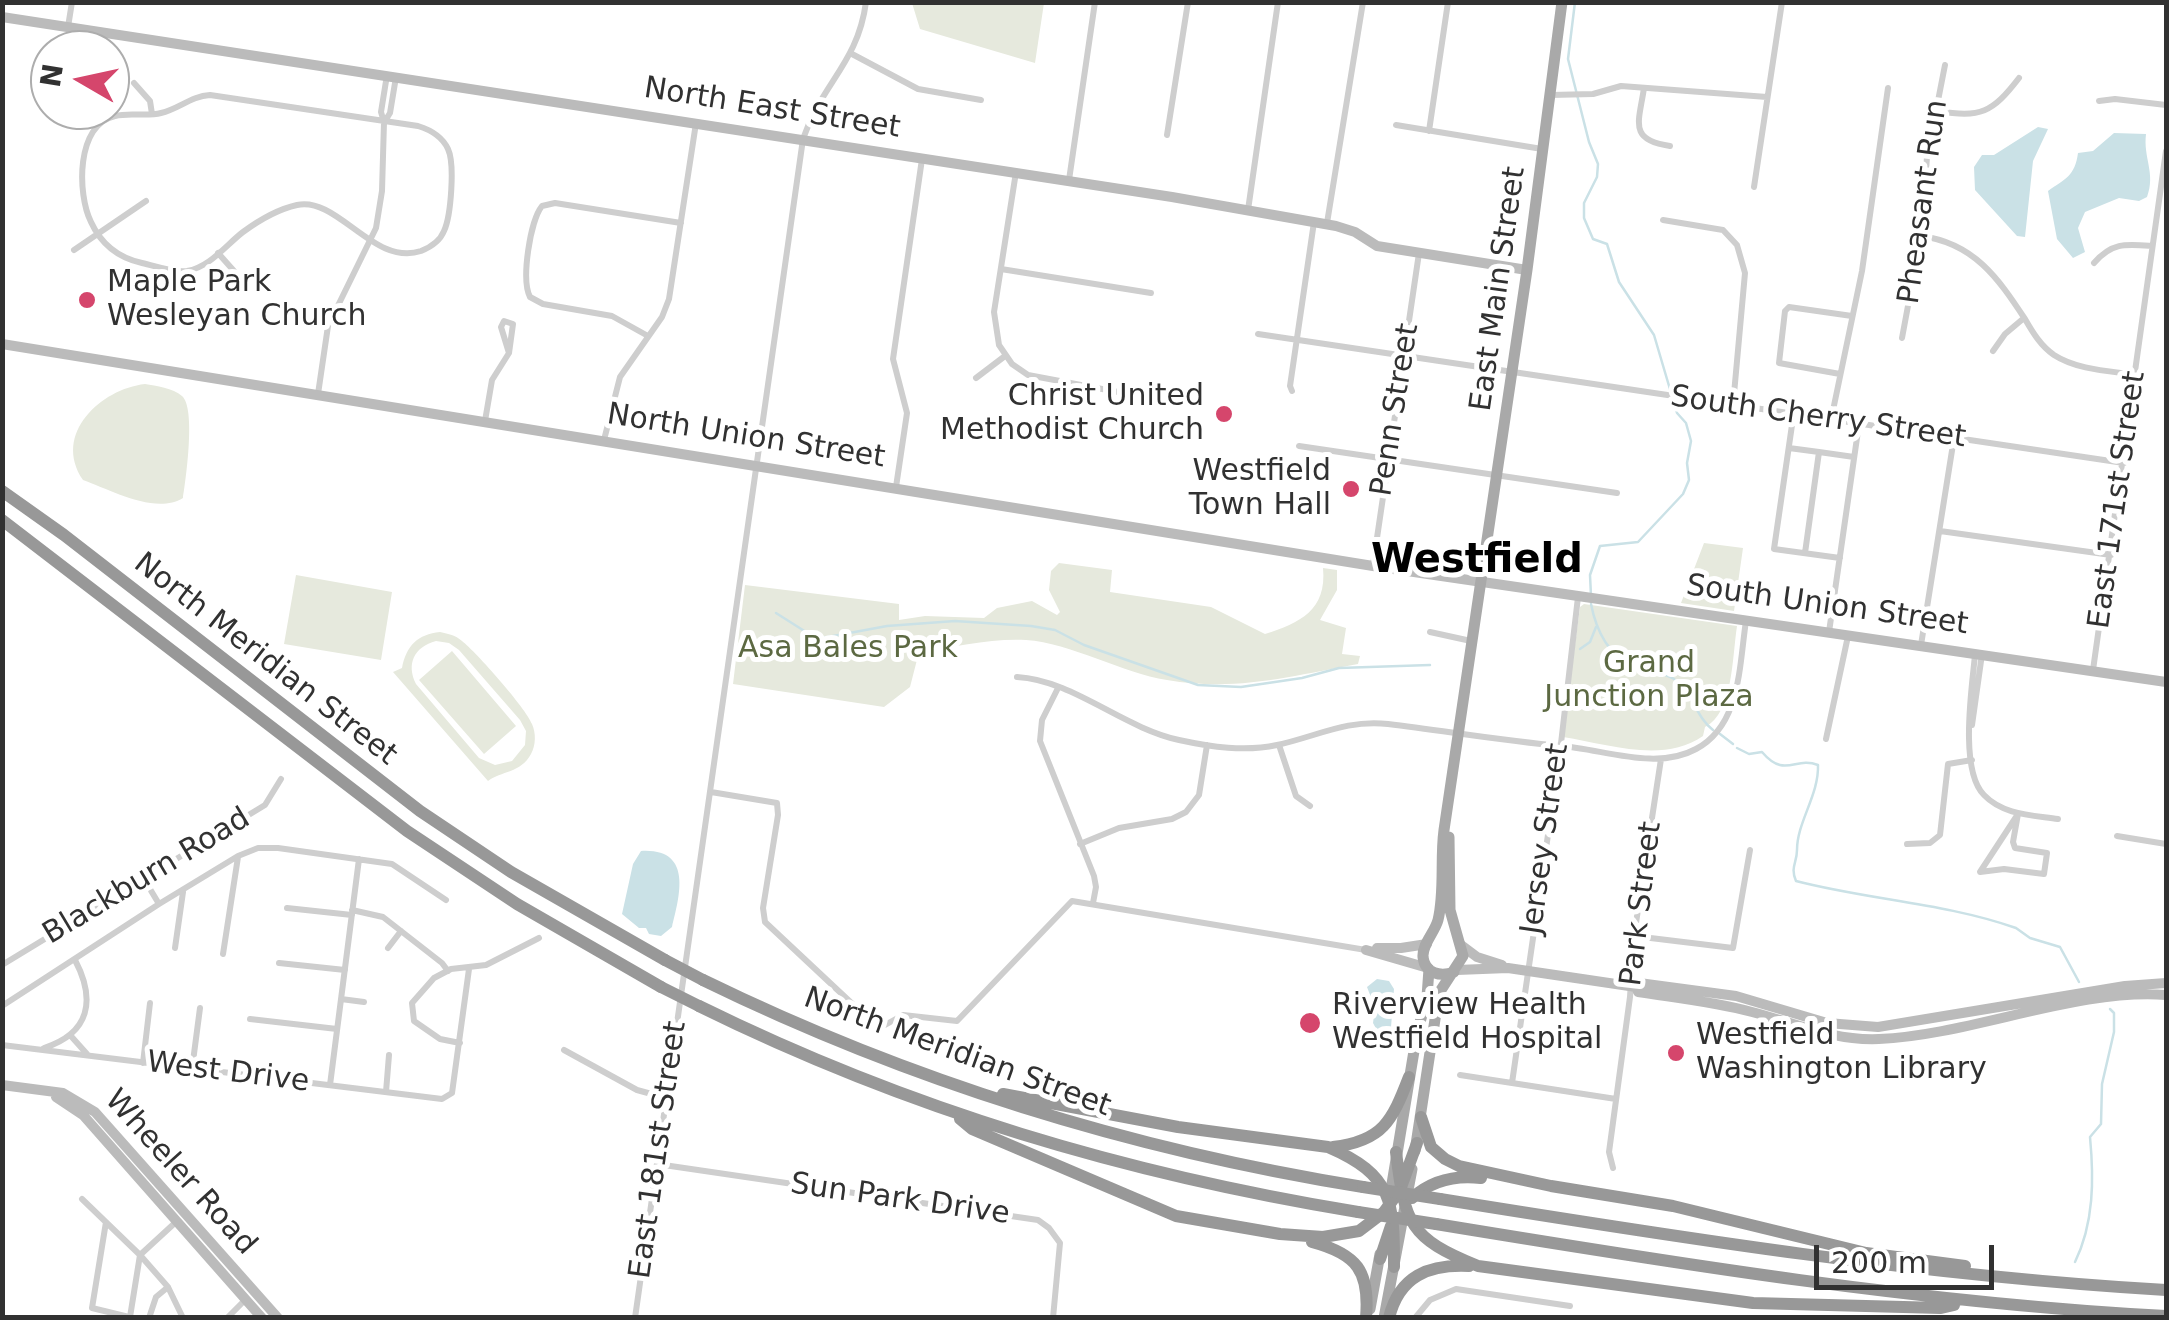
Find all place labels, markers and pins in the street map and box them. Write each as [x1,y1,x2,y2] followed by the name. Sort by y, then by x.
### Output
[107,265,367,336] place label: Maple Park Wesleyan Church
[76,289,98,311] marker: Maple Park Wesleyan Church
[940,379,1204,450] place label: Christ United Methodist Church
[1213,403,1235,425] marker: Christ United Methodist Church
[1189,454,1331,524] place label: Westfield Town Hall
[1340,478,1362,500] marker: Westfield Town Hall
[1332,988,1602,1058] place label: Riverview Health Westfield Hospital
[1297,1010,1323,1036] marker: Riverview Health Westfield Hospital
[1696,1018,1987,1088] place label: Westfield Washington Library
[1665,1042,1687,1064] marker: Westfield Washington Library

